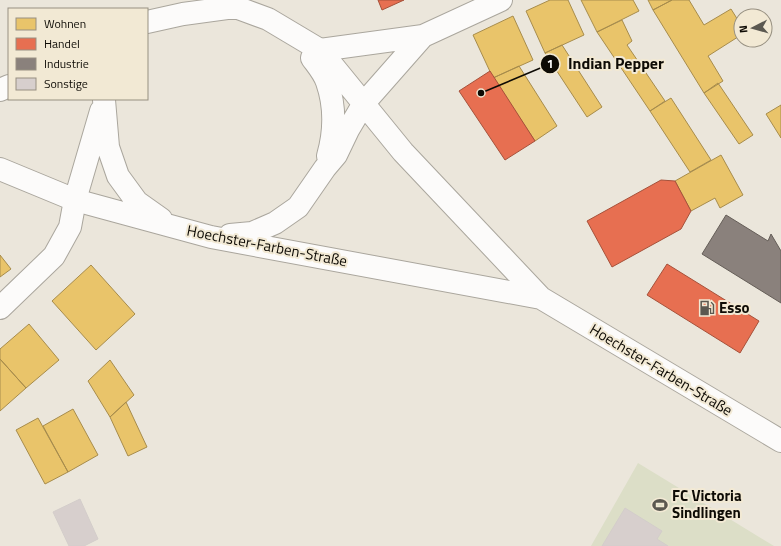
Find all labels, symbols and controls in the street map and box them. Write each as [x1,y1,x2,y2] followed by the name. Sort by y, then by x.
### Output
[8,8,148,100] legend
[733,8,773,48] north arrow
[44,14,86,33] text: Wohnen
[735,24,751,34] text: N
[44,34,80,53] text: Handel
[540,50,672,78] callout: Indian Pepper
[568,51,664,75] text: Indian Pepper
[44,54,89,73] text: Industrie
[547,54,553,73] text: 1
[44,74,88,93] text: Sonstige
[185,219,349,272] street label: Hoechster-Farben-Straße
[719,296,749,319] place label: Esso
[698,299,716,317] fuel station icon: Esso
[585,318,737,421] street label: Hoechster-Farben-Straße
[672,484,742,524] place label: FC Victoria Sindlingen
[651,496,669,514] sports icon: FC Victoria Sindlingen

